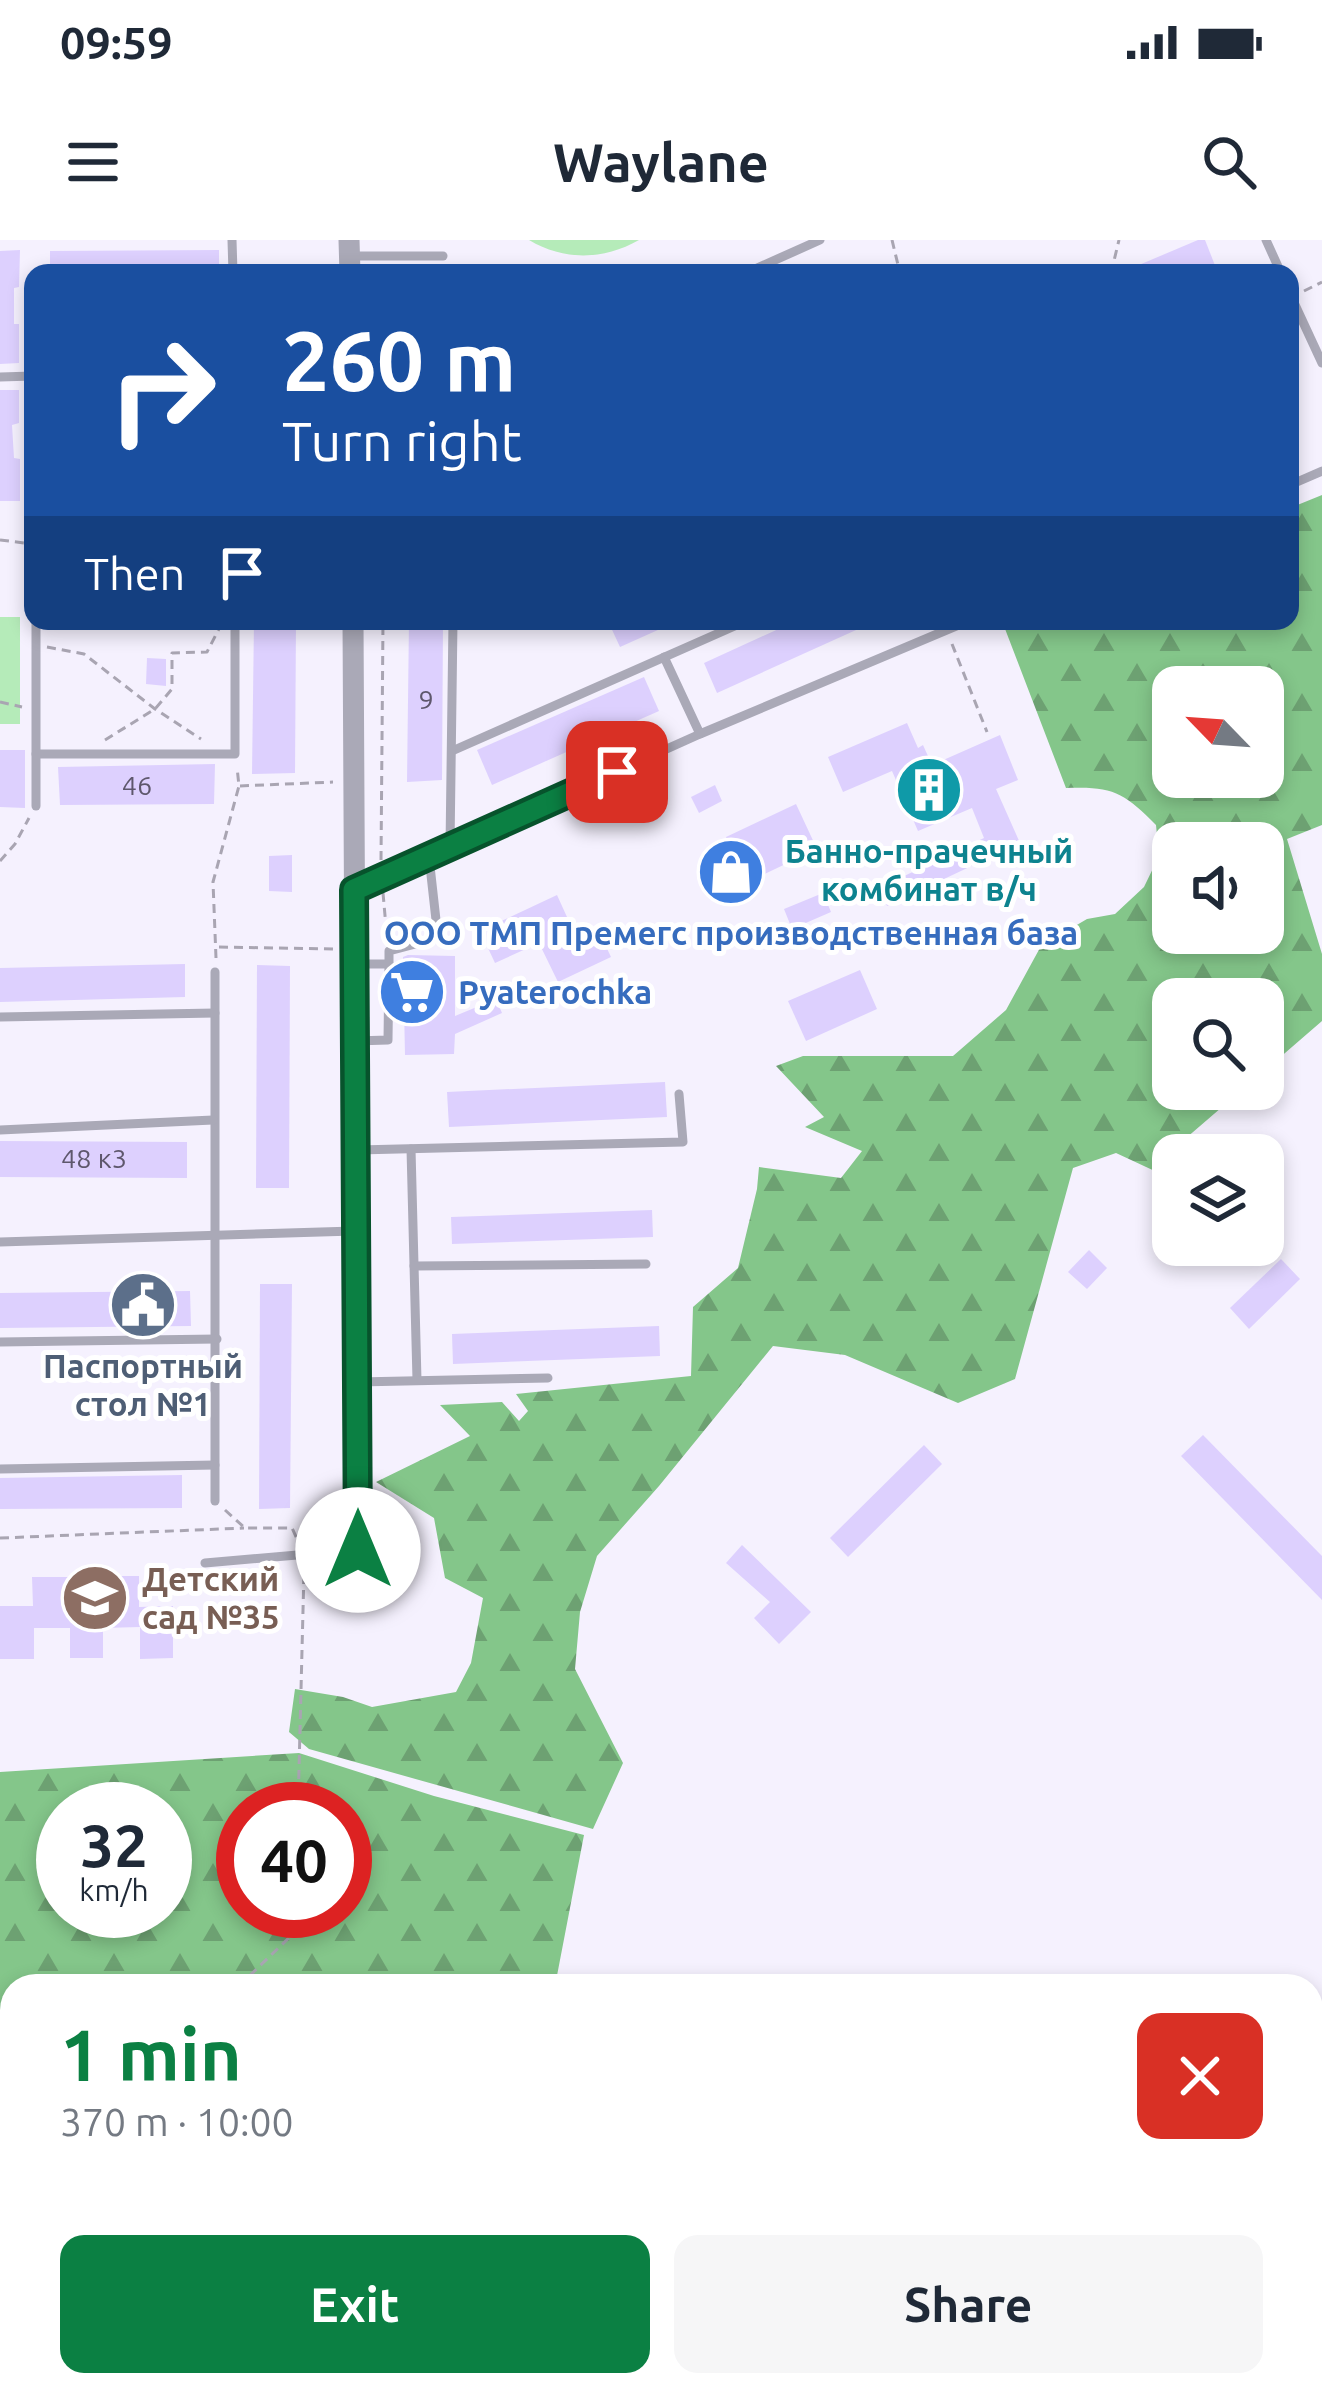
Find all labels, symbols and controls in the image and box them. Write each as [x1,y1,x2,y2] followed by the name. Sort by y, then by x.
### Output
[60,17,173,68] text: 09:59
[60,129,126,195] icon: menu
[1196,129,1262,195] icon: search
[553,132,769,192] text: Waylane
[84,312,240,468] icon: right
[282,313,516,407] text: 260 m
[282,411,522,471] text: Turn right
[209,540,275,606] icon: arrive
[84,548,185,599] text: Then
[1152,666,1284,798] north arrow
[1152,666,1284,1266] map controls
[418,684,434,714] house number: 9
[566,721,668,823] pin
[584,739,650,805] icon: arrive
[894,755,964,825] building icon: Банно-прачечный комбинат в/ч
[122,770,152,800] house number: 46
[1152,822,1284,954] button: sound
[785,832,1073,907] place label: Банно-прачечный комбинат в/ч
[696,837,766,907] shop icon: ООО ТМП Премегс производственная база
[384,914,1078,951] place label: ООО ТМП Премегс производственная база
[377,957,447,1027] supermarket icon: Pyaterochka
[458,973,652,1010] place label: Pyaterochka
[1152,978,1284,1110] button: search
[1152,1134,1284,1266] button: layers
[61,1143,127,1173] house number: 48 к3
[108,1270,178,1340] public building icon: Паспортный стол №1
[43,1347,243,1422] place label: Паспортный стол №1
[295,1487,421,1613] position arrow
[142,1560,280,1635] place label: Детский сад №35
[60,1563,130,1633] school or university icon: Детский сад №35
[216,1782,372,1938] speed limit sign: 40
[80,1811,148,1878] text: 32
[79,1873,149,1907] text: km/h
[1137,2013,1263,2139] button: close
[60,2014,242,2095] text: 1 min
[60,2100,294,2143] text: 370 m · 10:00
[60,2235,650,2373] button: Exit
[674,2235,1263,2373] button: Share

